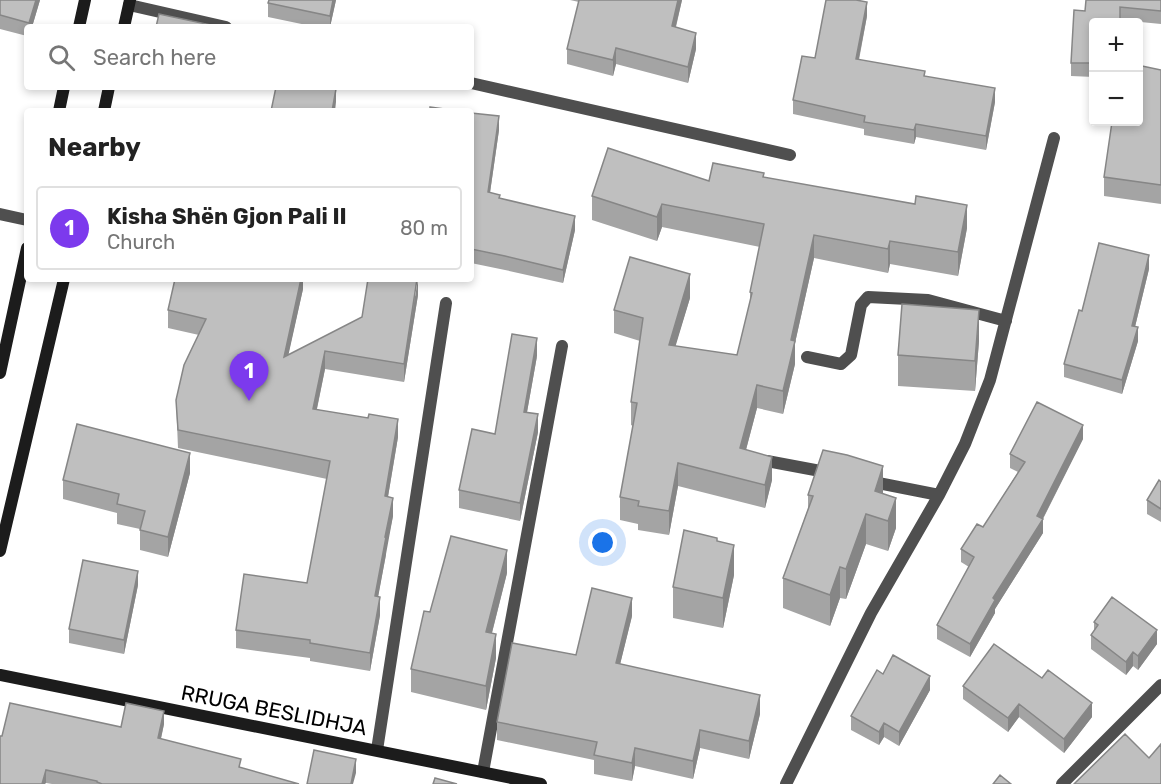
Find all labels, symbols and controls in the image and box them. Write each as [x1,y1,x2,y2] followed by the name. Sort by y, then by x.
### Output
[1089,18,1143,126] map controls
[1089,18,1143,72] button: +
[24,24,474,90] search box
[45,41,78,74] icon: search
[93,44,216,71] text: Search here
[1089,72,1143,126] button: −
[48,132,141,163] text: Nearby
[107,203,347,230] text: Kisha Shën Gjon Pali II
[65,216,74,240] text: 1
[400,216,448,240] text: 80 m
[107,230,175,254] text: Church
[230,352,268,401] pin: 1
[588,528,617,557] your location
[179,680,369,740] street label: RRUGA BESLIDHJA

